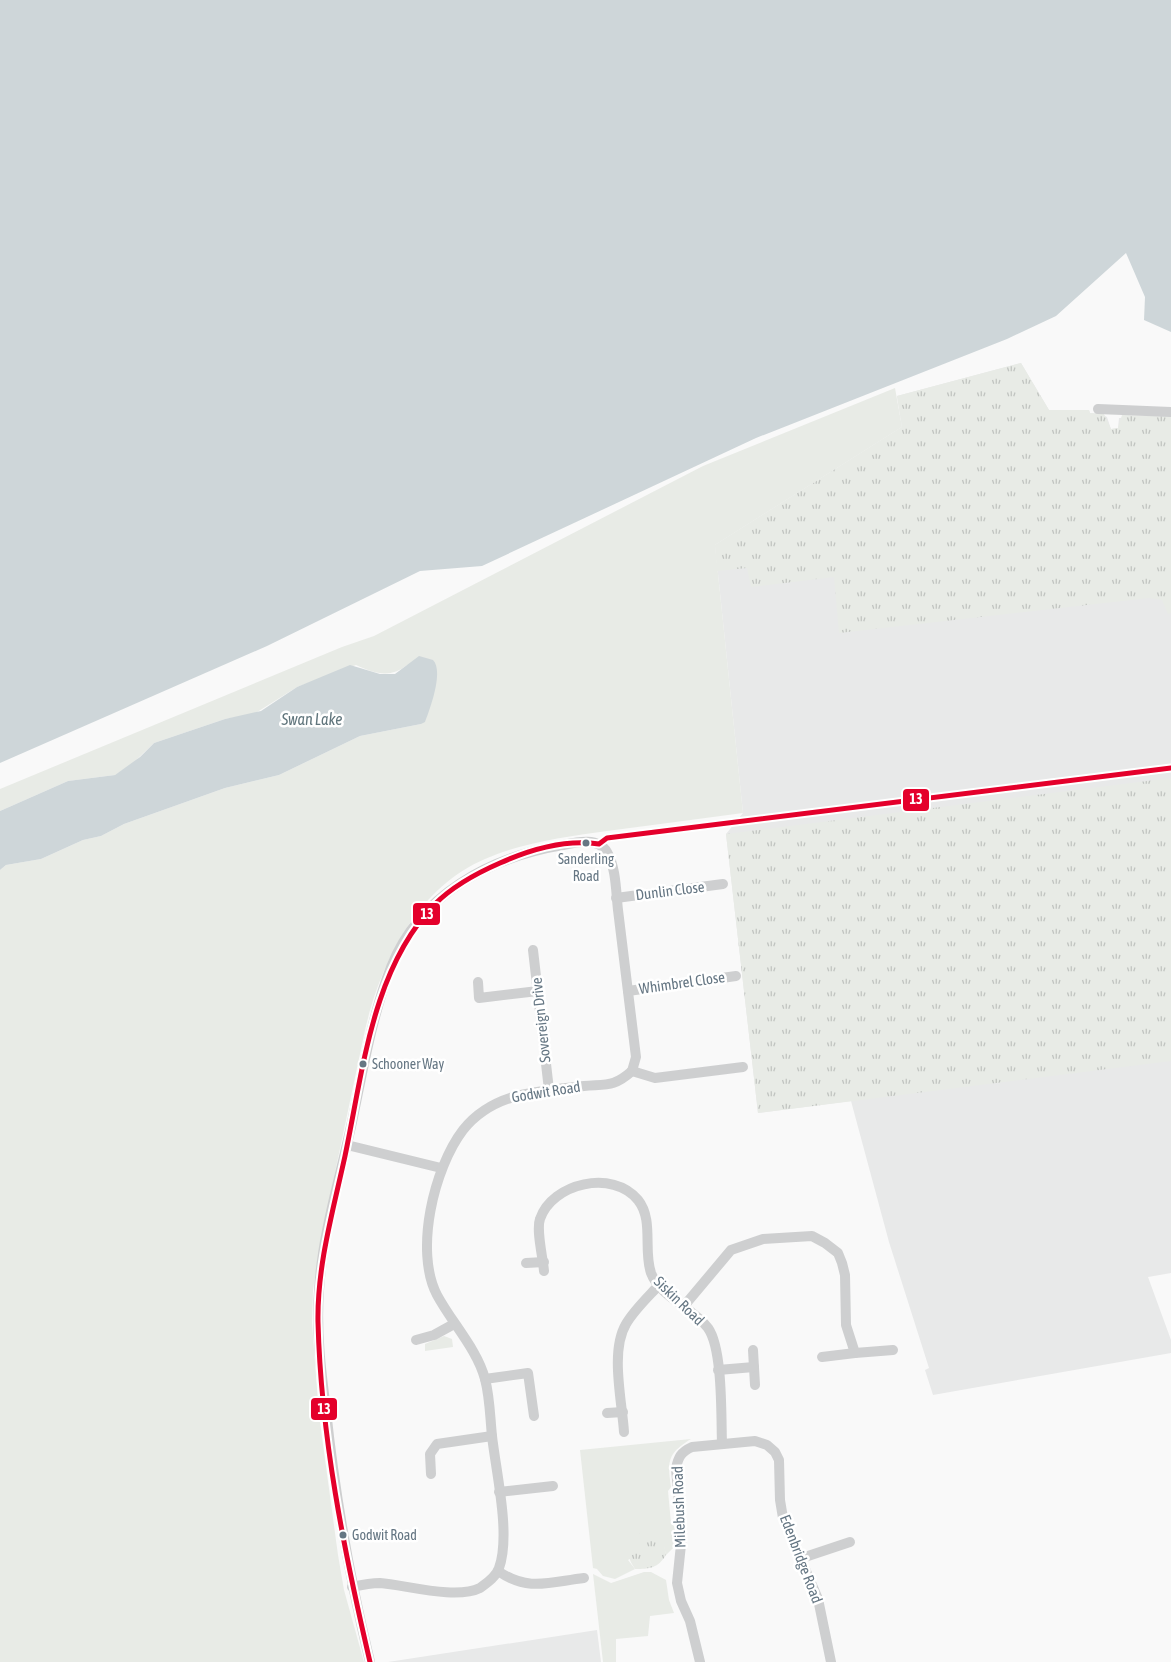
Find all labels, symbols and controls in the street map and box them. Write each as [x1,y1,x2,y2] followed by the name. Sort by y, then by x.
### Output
[281,710,342,728] water label: Swan Lake
[902,788,930,812] line badge: 13
[909,791,923,807] text: 13
[581,838,591,848] marker: Sanderling Road
[558,851,614,884] place label: Sanderling Road
[634,878,706,903] street label: Dunlin Close
[412,902,441,926] line badge: 13
[420,906,434,922] text: 13
[638,968,726,997] street label: Whimbrel Close
[528,976,553,1064] street label: Sovereign Drive
[372,1056,444,1072] place label: Schooner Way
[358,1059,368,1069] marker: Schooner Way
[510,1078,582,1105] street label: Godwit Road
[651,1273,708,1329] street label: Siskin Road
[310,1397,338,1421] line badge: 13
[317,1401,331,1417] text: 13
[669,1466,688,1548] street label: Milebush Road
[777,1512,826,1605] street label: Edenbridge Road
[352,1527,417,1543] place label: Godwit Road
[338,1530,348,1540] marker: Godwit Road

